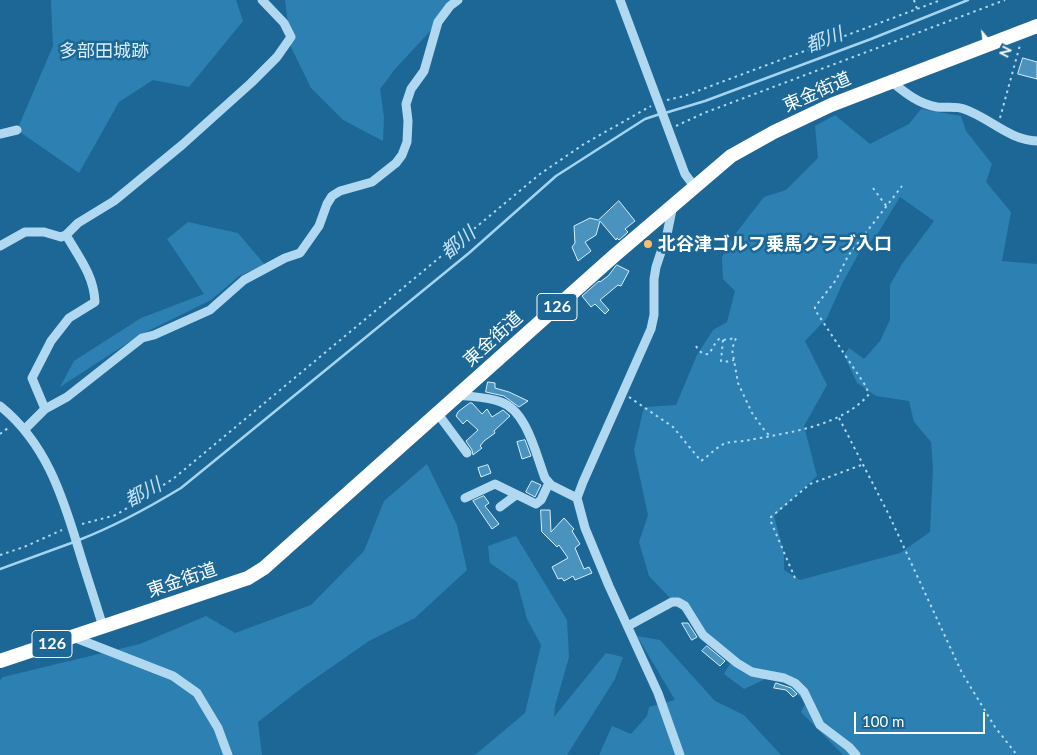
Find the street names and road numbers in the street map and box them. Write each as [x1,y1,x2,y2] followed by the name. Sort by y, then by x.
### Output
[780,67,854,117] street label: 東金街道
[537,294,577,320] road number: 126
[459,307,527,371] street label: 東金街道
[144,558,220,602] street label: 東金街道
[32,630,72,658] road number: 126

